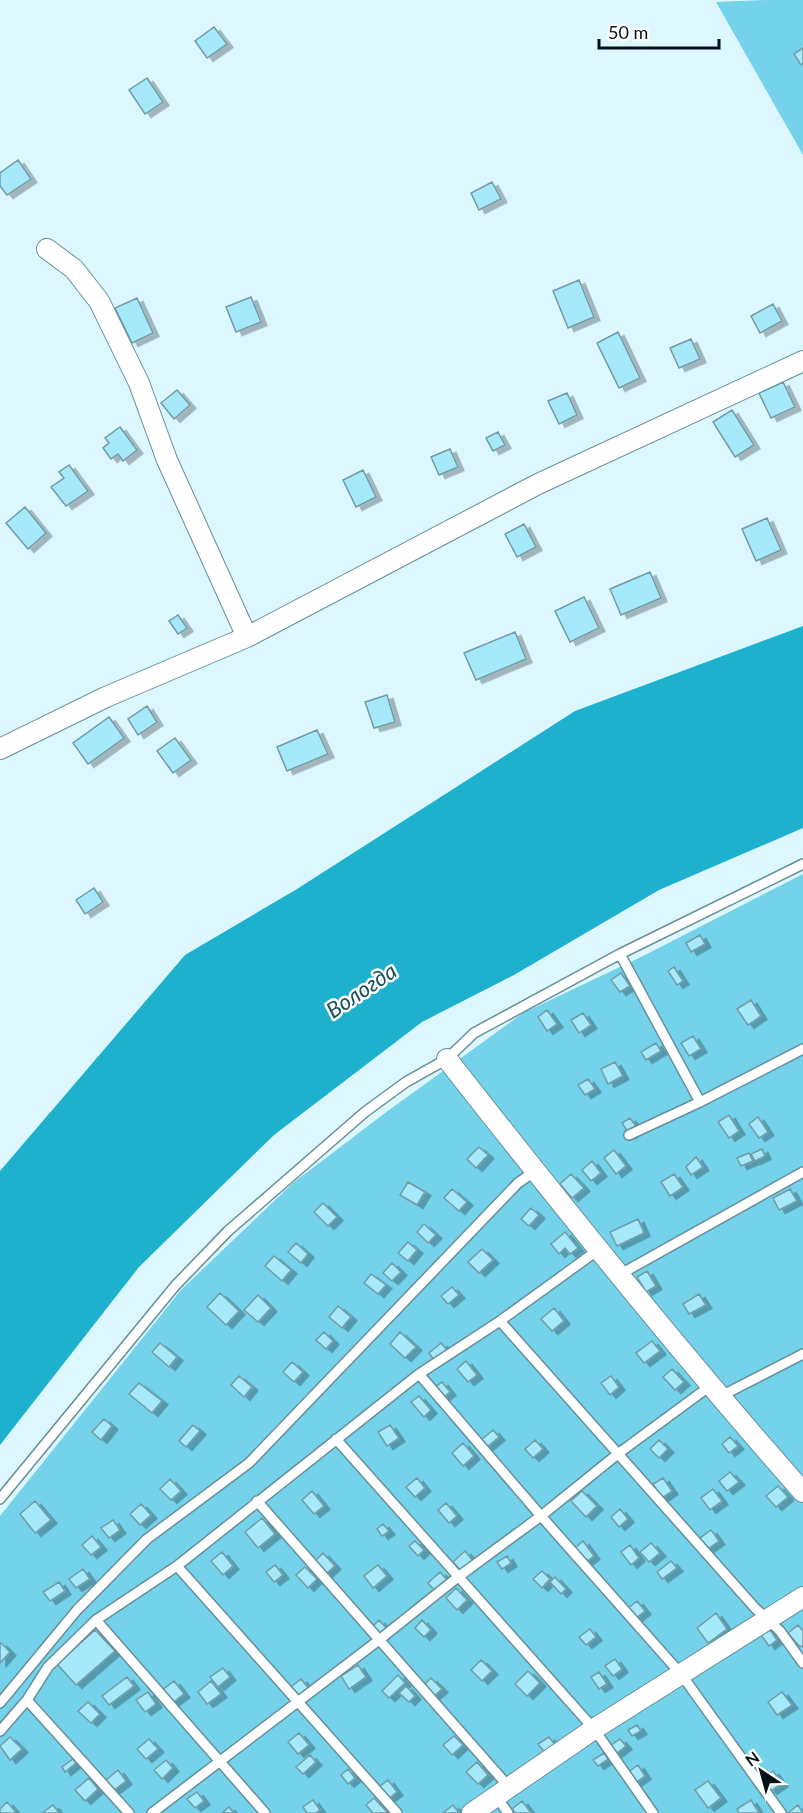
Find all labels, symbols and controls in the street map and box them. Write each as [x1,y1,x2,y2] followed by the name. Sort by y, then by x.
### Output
[599,12,719,50] scale bar
[608,21,648,43] text: 50 m
[321,957,401,1023] water label: Вологда
[731,1741,791,1801] north arrow
[741,1747,762,1770] text: N

